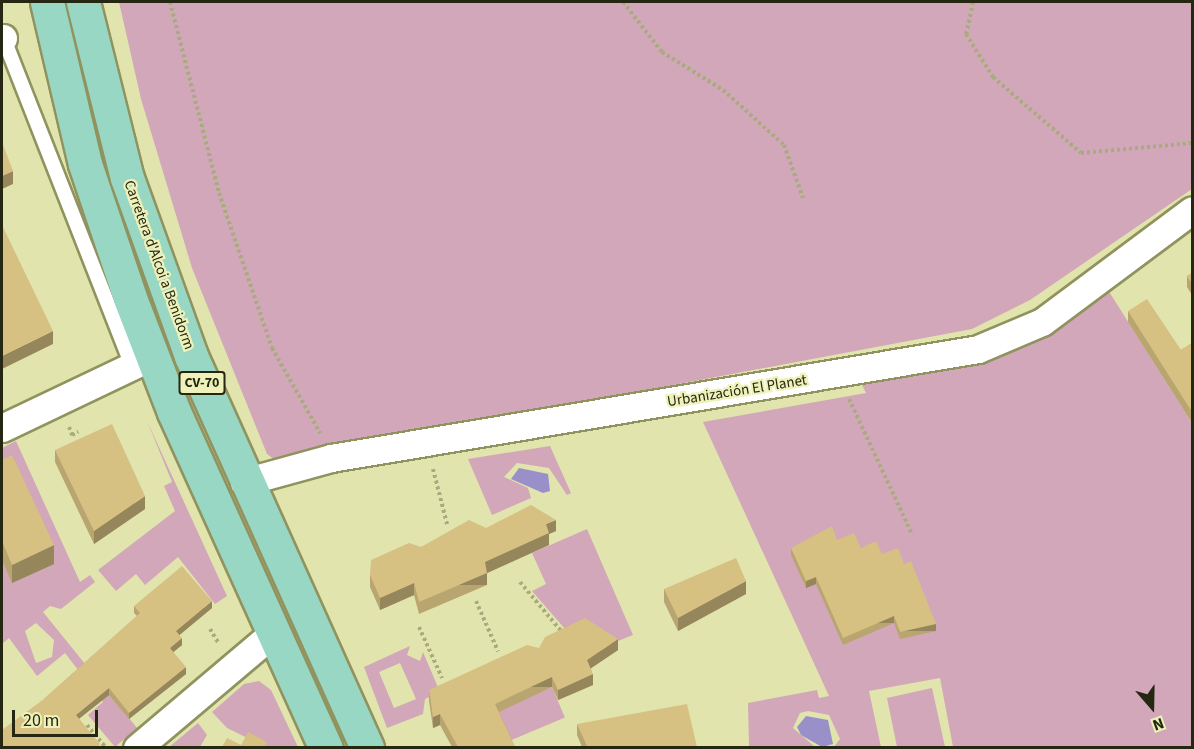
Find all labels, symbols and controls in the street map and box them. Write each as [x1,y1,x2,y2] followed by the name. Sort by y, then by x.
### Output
[120,178,198,352] street label: Carretera d'Alcoi a Benidorm
[666,371,808,411] street label: Urbanización El Planet
[178,372,226,394] road number: CV-70
[1122,677,1182,737] north arrow
[15,698,100,736] scale bar
[23,708,59,733] text: 20 m
[1149,712,1167,736] text: N

